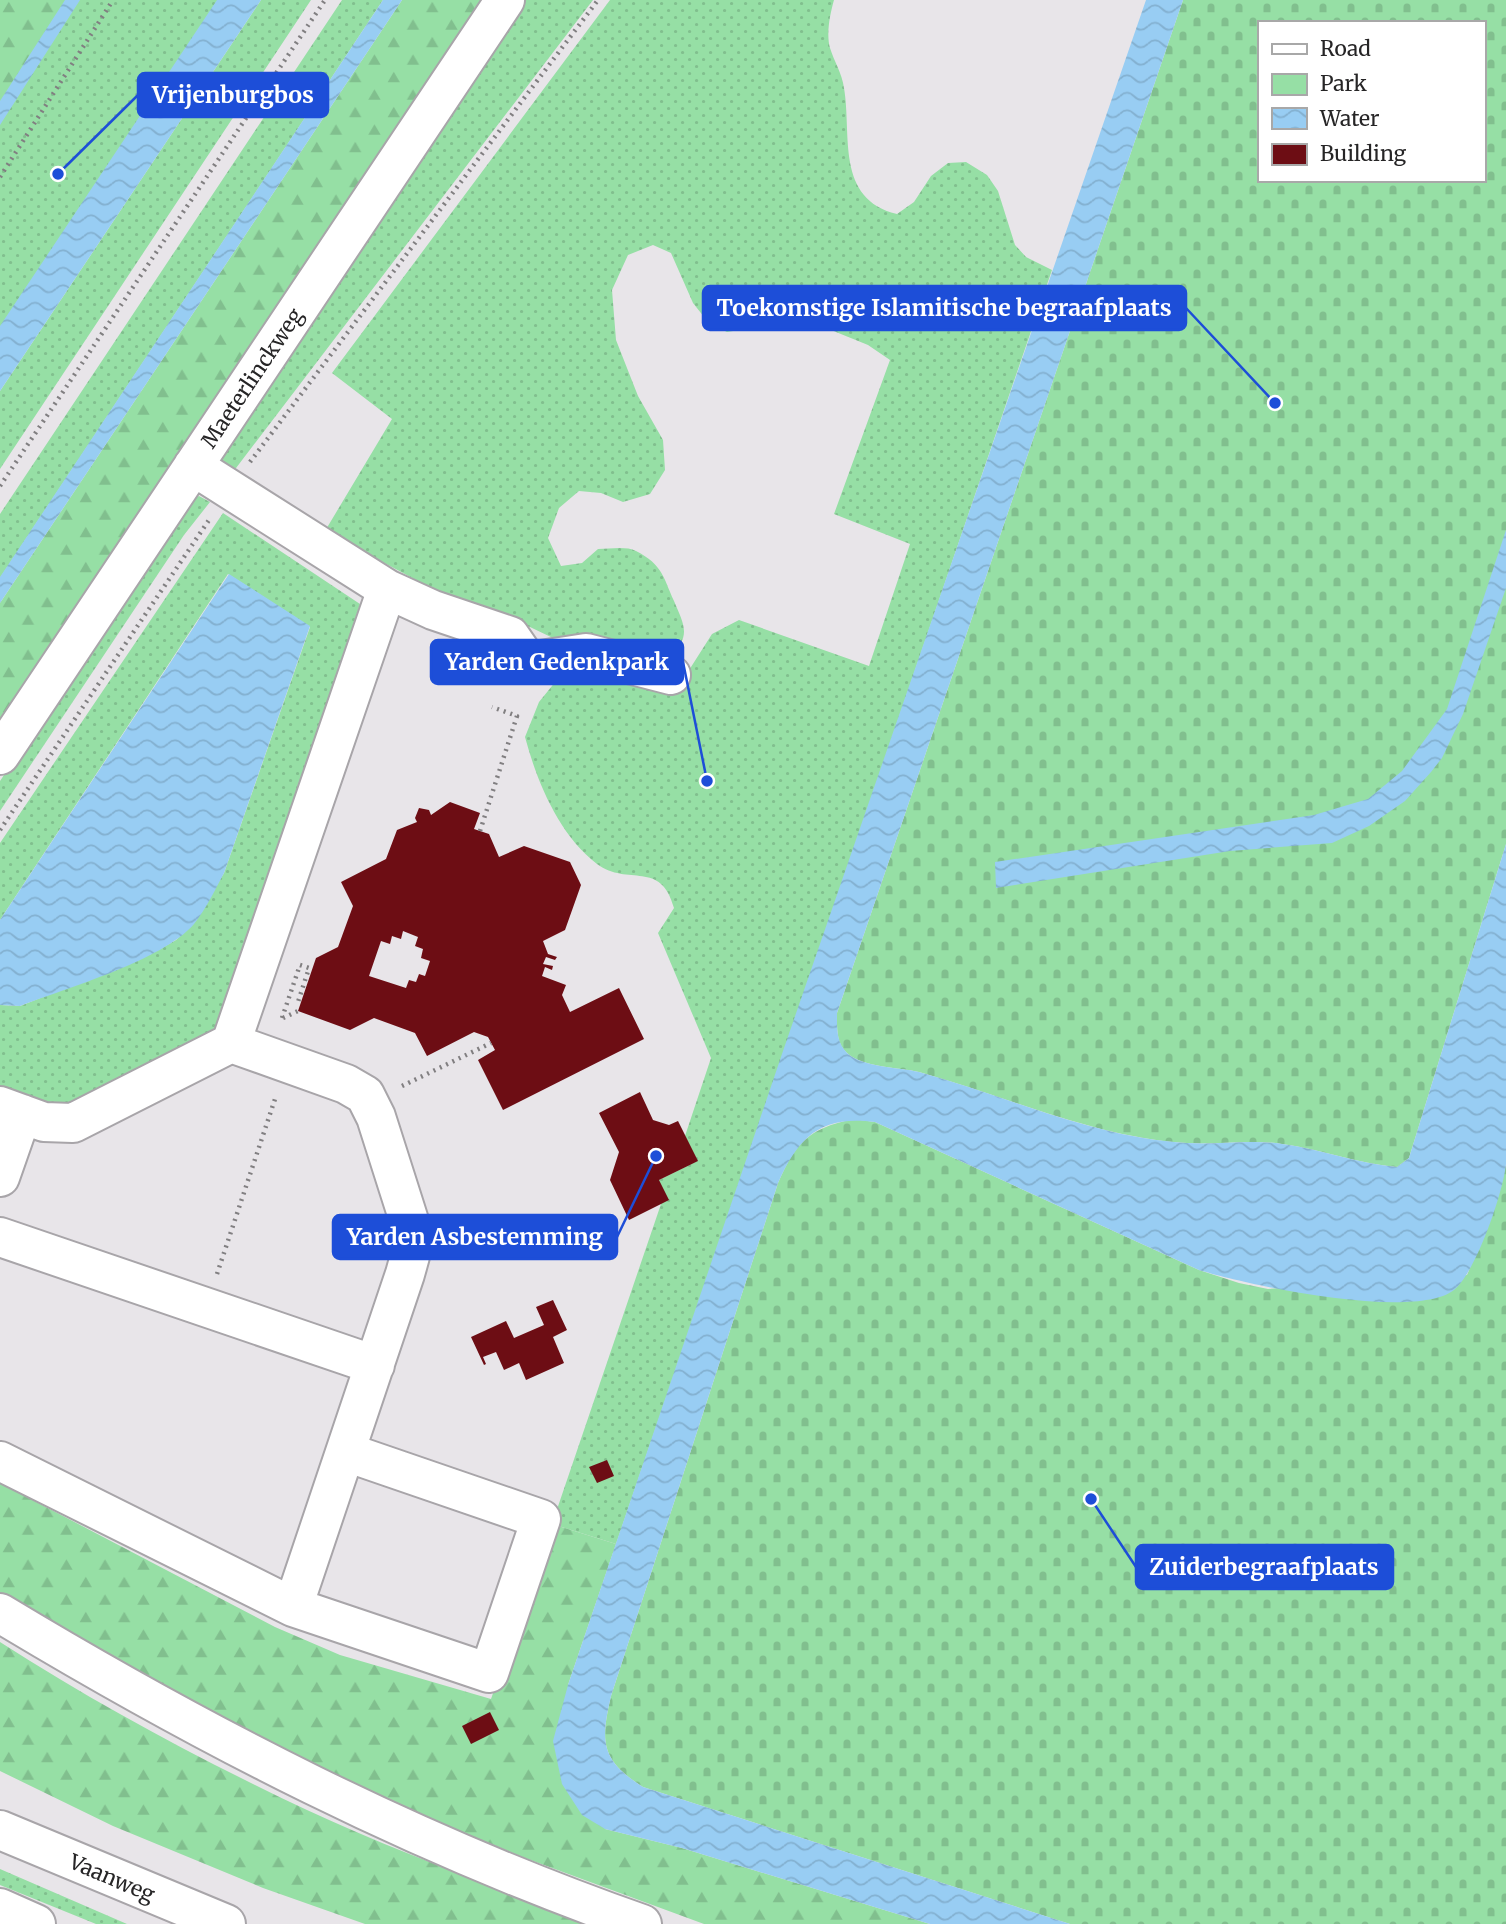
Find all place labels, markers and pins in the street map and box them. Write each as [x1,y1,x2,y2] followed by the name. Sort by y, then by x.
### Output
[138,73,328,117] callout: Vrijenburgbos
[703,286,1186,330] callout: Toekomstige Islamitische begraafplaats
[431,640,683,684] callout: Yarden Gedenkpark
[333,1215,617,1259] callout: Yarden Asbestemming
[1136,1545,1393,1589] callout: Zuiderbegraafplaats

